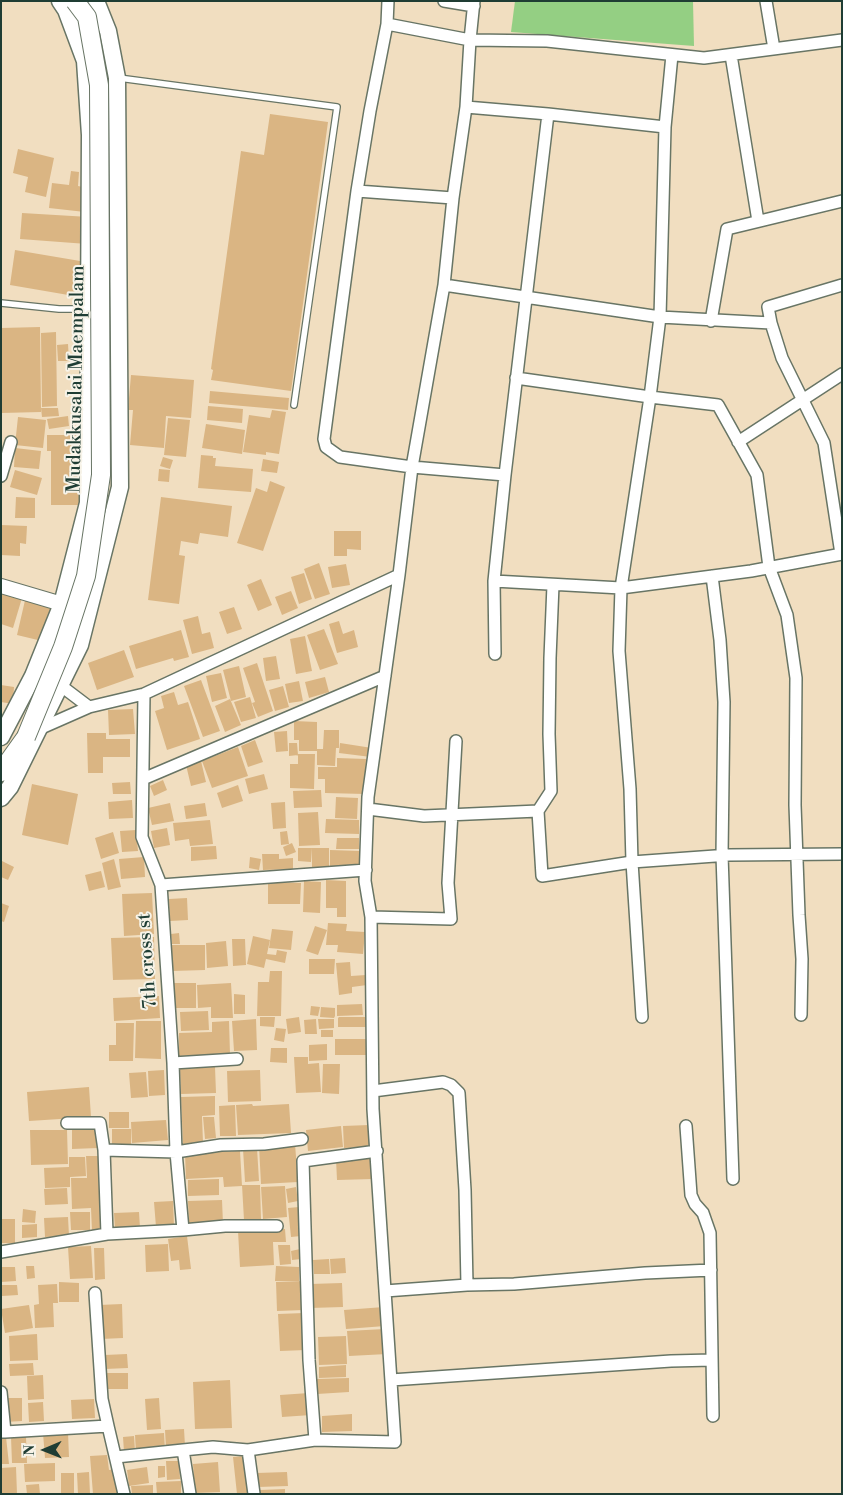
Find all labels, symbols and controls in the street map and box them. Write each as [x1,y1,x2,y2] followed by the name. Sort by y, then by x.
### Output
[64,265,90,493] street label: Mudakkusalai Maempalam
[133,912,163,1010] street label: 7th cross st
[20,1425,70,1475] north arrow
[21,1445,39,1456] text: N

